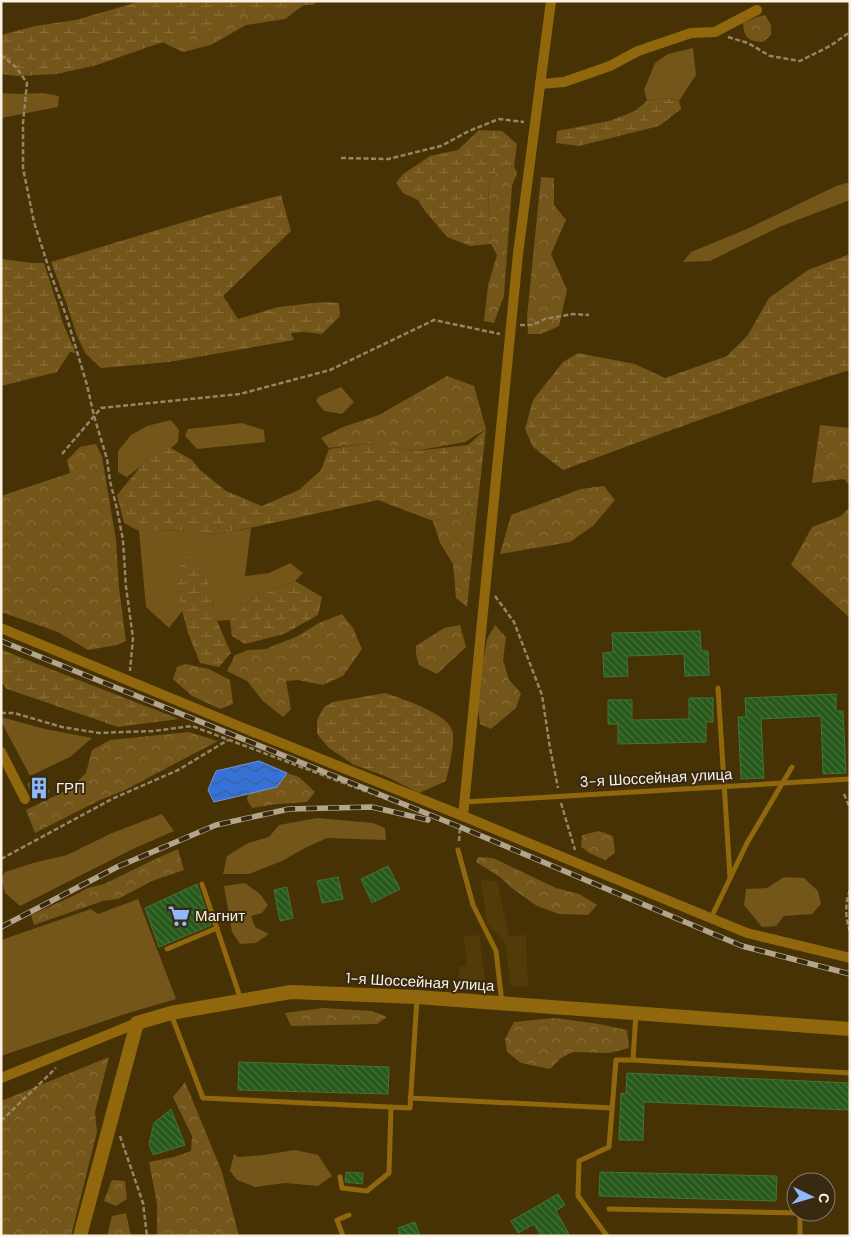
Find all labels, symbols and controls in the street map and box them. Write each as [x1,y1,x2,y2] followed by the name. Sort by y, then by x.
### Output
[579,764,734,792] street label: 3-я Шоссейная улица
[26,775,52,801] building icon: ГРП
[56,778,85,798] place label: ГРП
[166,903,192,929] supermarket icon: Магнит
[195,906,245,926] place label: Магнит
[345,968,495,996] street label: 1-я Шоссейная улица
[786,1172,836,1222] north arrow
[815,1192,833,1204] text: С

